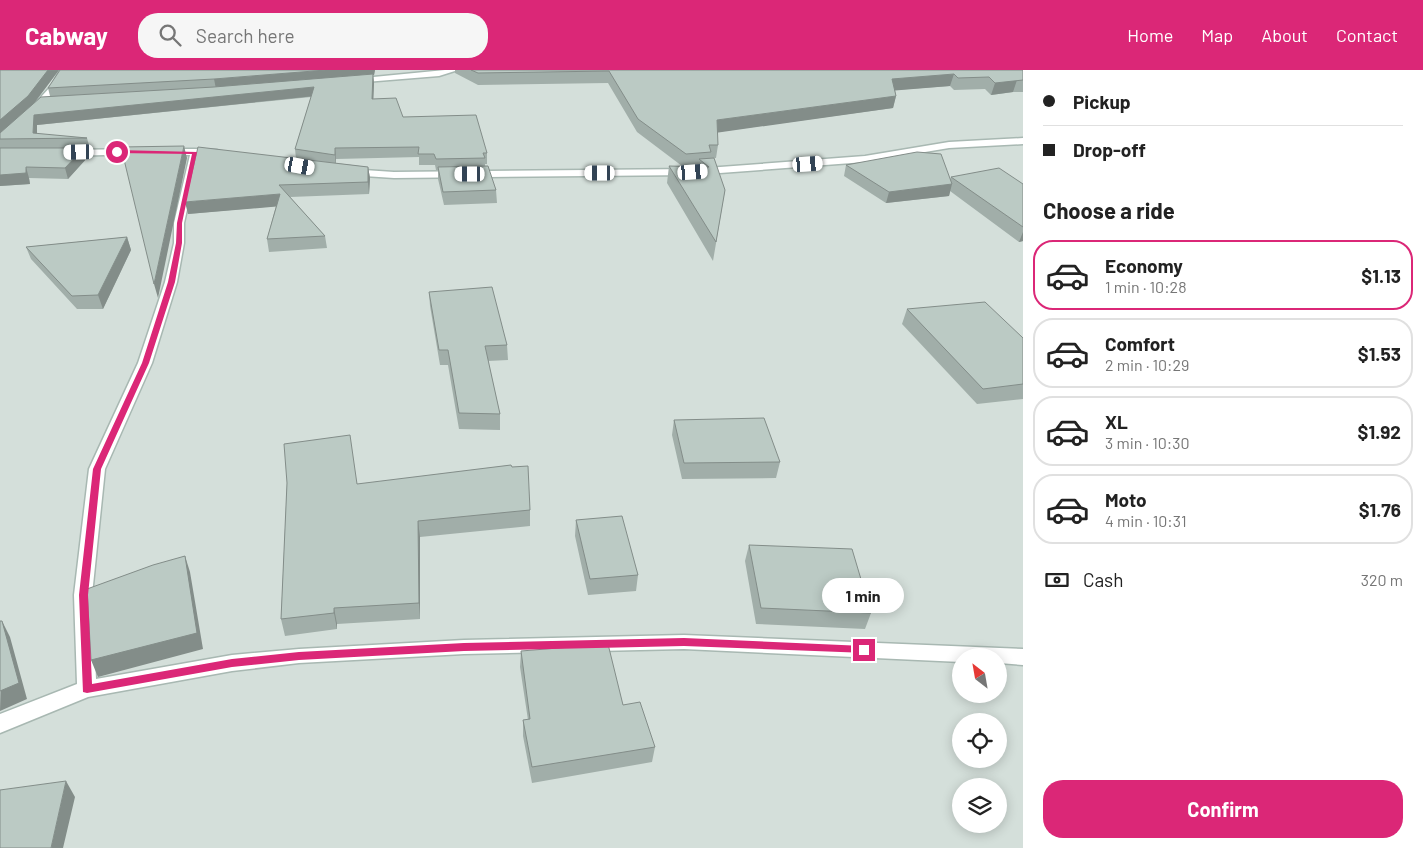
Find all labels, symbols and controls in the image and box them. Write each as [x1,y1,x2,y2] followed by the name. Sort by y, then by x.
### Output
[138,13,488,58] search box
[25,21,108,50] text: Cabway
[156,21,184,49] icon: search
[196,24,295,47] text: Search here
[1127,24,1173,46] text: Home
[1201,24,1233,46] text: Map
[1261,24,1308,46] text: About
[1336,24,1398,46] text: Contact
[1073,90,1131,113] text: Pickup
[1073,138,1146,161] text: Drop-off
[106,141,128,163] route start
[63,144,94,160] car
[792,155,823,173] car
[283,156,316,176] car
[677,163,708,181] car
[585,166,615,181] car
[455,167,485,182] car
[1043,197,1175,223] text: Choose a ride
[1045,253,1090,298] icon: car
[1105,254,1183,277] text: Economy
[1361,264,1401,287] text: $1.13
[1105,277,1186,296] text: 1 min · 10:28
[1045,331,1090,376] icon: car
[1105,332,1175,355] text: Comfort
[1358,342,1401,365] text: $1.53
[1105,355,1189,374] text: 2 min · 10:29
[1045,409,1090,454] icon: car
[1105,410,1128,433] text: XL
[1358,420,1401,443] text: $1.92
[1105,433,1189,452] text: 3 min · 10:30
[1045,487,1090,532] icon: car
[1105,488,1147,511] text: Moto
[1359,498,1401,521] text: $1.76
[1105,511,1187,530] text: 4 min · 10:31
[1043,566,1071,594] icon: cash
[1083,568,1124,591] text: Cash
[1361,570,1403,589] text: 320 m
[823,578,905,612] callout: 1 min
[845,586,881,605] text: 1 min
[853,639,875,661] route end
[952,648,1008,702] north arrow
[952,648,1007,833] map controls
[952,713,1007,768] button: locate
[952,778,1007,833] button: layers
[1043,780,1403,838] button: Confirm

